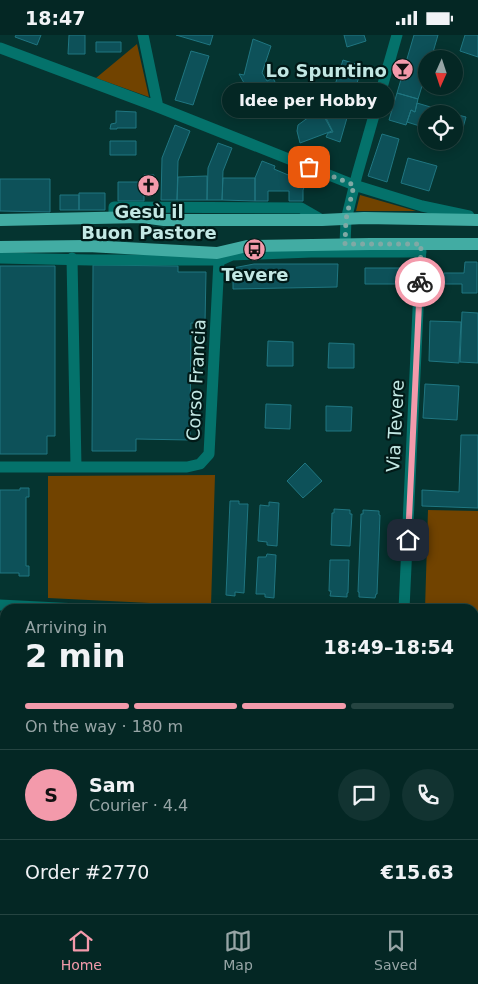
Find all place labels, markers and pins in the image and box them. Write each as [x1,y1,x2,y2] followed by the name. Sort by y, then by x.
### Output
[391,58,415,82] bar icon: Lo Spuntino
[265,60,387,81] place label: Lo Spuntino
[223,82,395,117] callout: Idee per Hobby
[288,146,330,188] pin
[137,174,161,198] church icon: Gesù il Buon Pastore
[81,201,217,243] place label: Gesù il Buon Pastore
[243,237,267,261] bus stop icon: Tevere
[221,264,289,285] place label: Tevere
[387,519,429,561] pin

